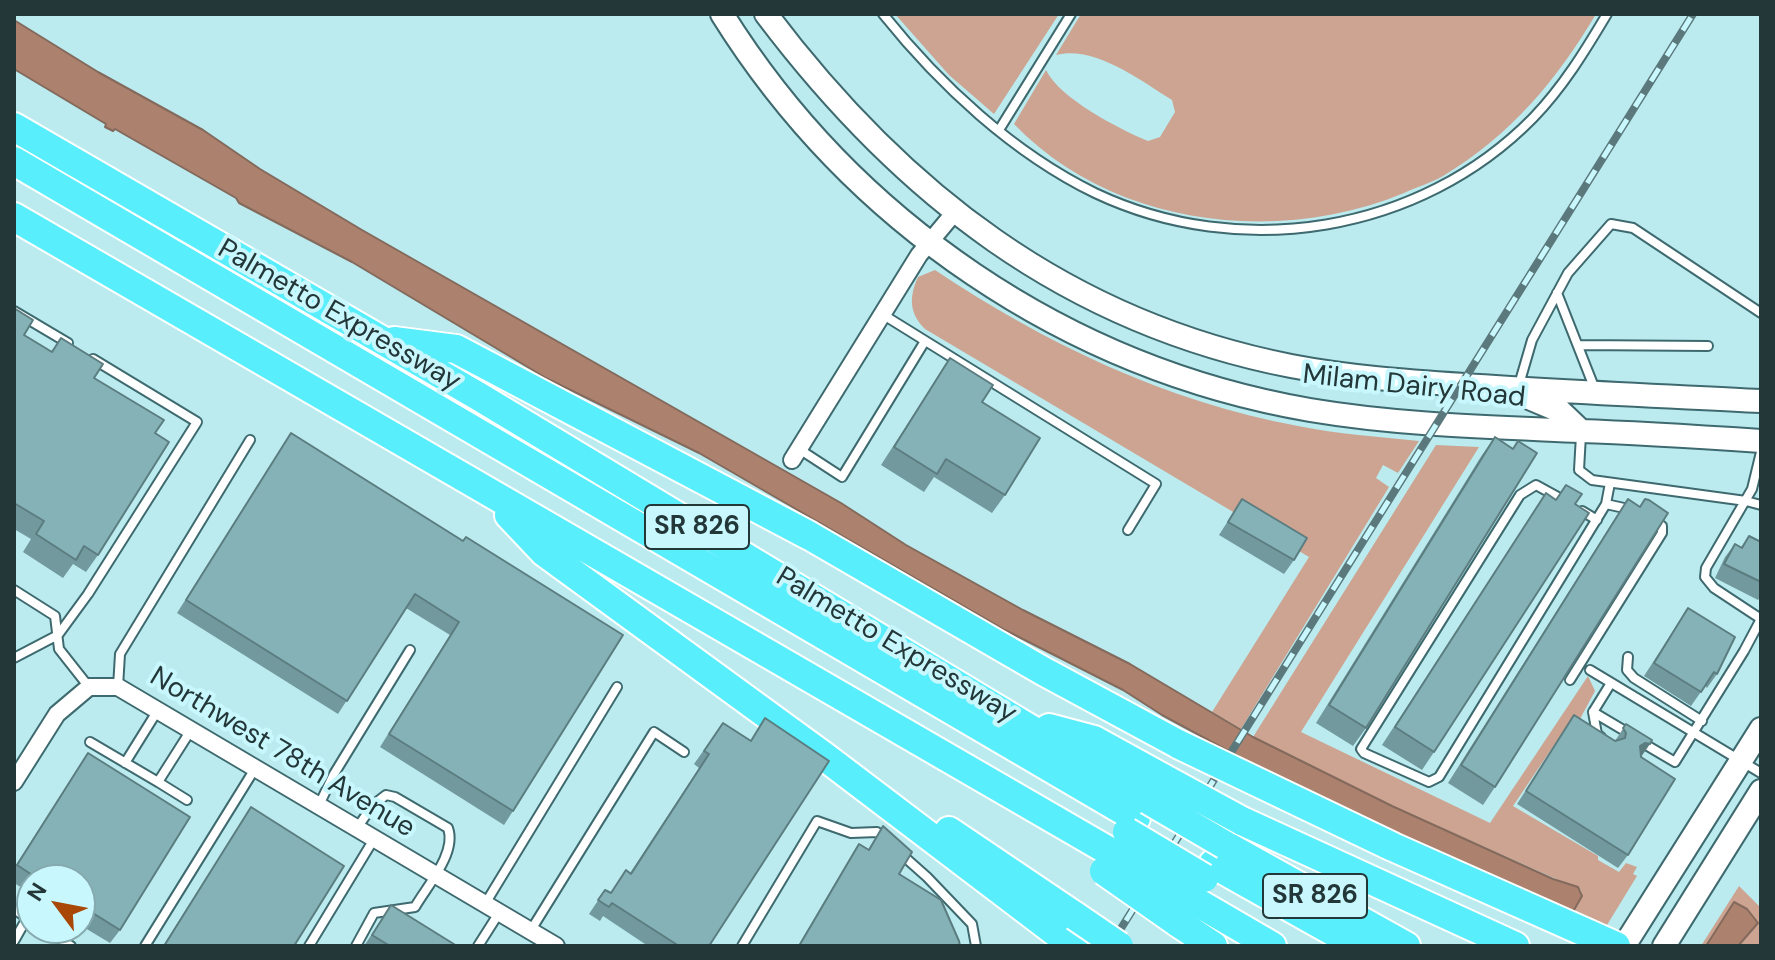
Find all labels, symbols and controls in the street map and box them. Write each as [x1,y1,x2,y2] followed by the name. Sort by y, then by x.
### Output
[212,233,466,399] street label: Palmetto Expressway
[1301,359,1527,415] street label: Milam Dairy Road
[645,505,749,549] road number: SR 826
[770,561,1022,731] street label: Palmetto Expressway
[143,661,421,845] street label: Northwest 78th Avenue
[16,864,96,944] north arrow
[1263,874,1367,918] road number: SR 826
[20,878,53,907] text: N

